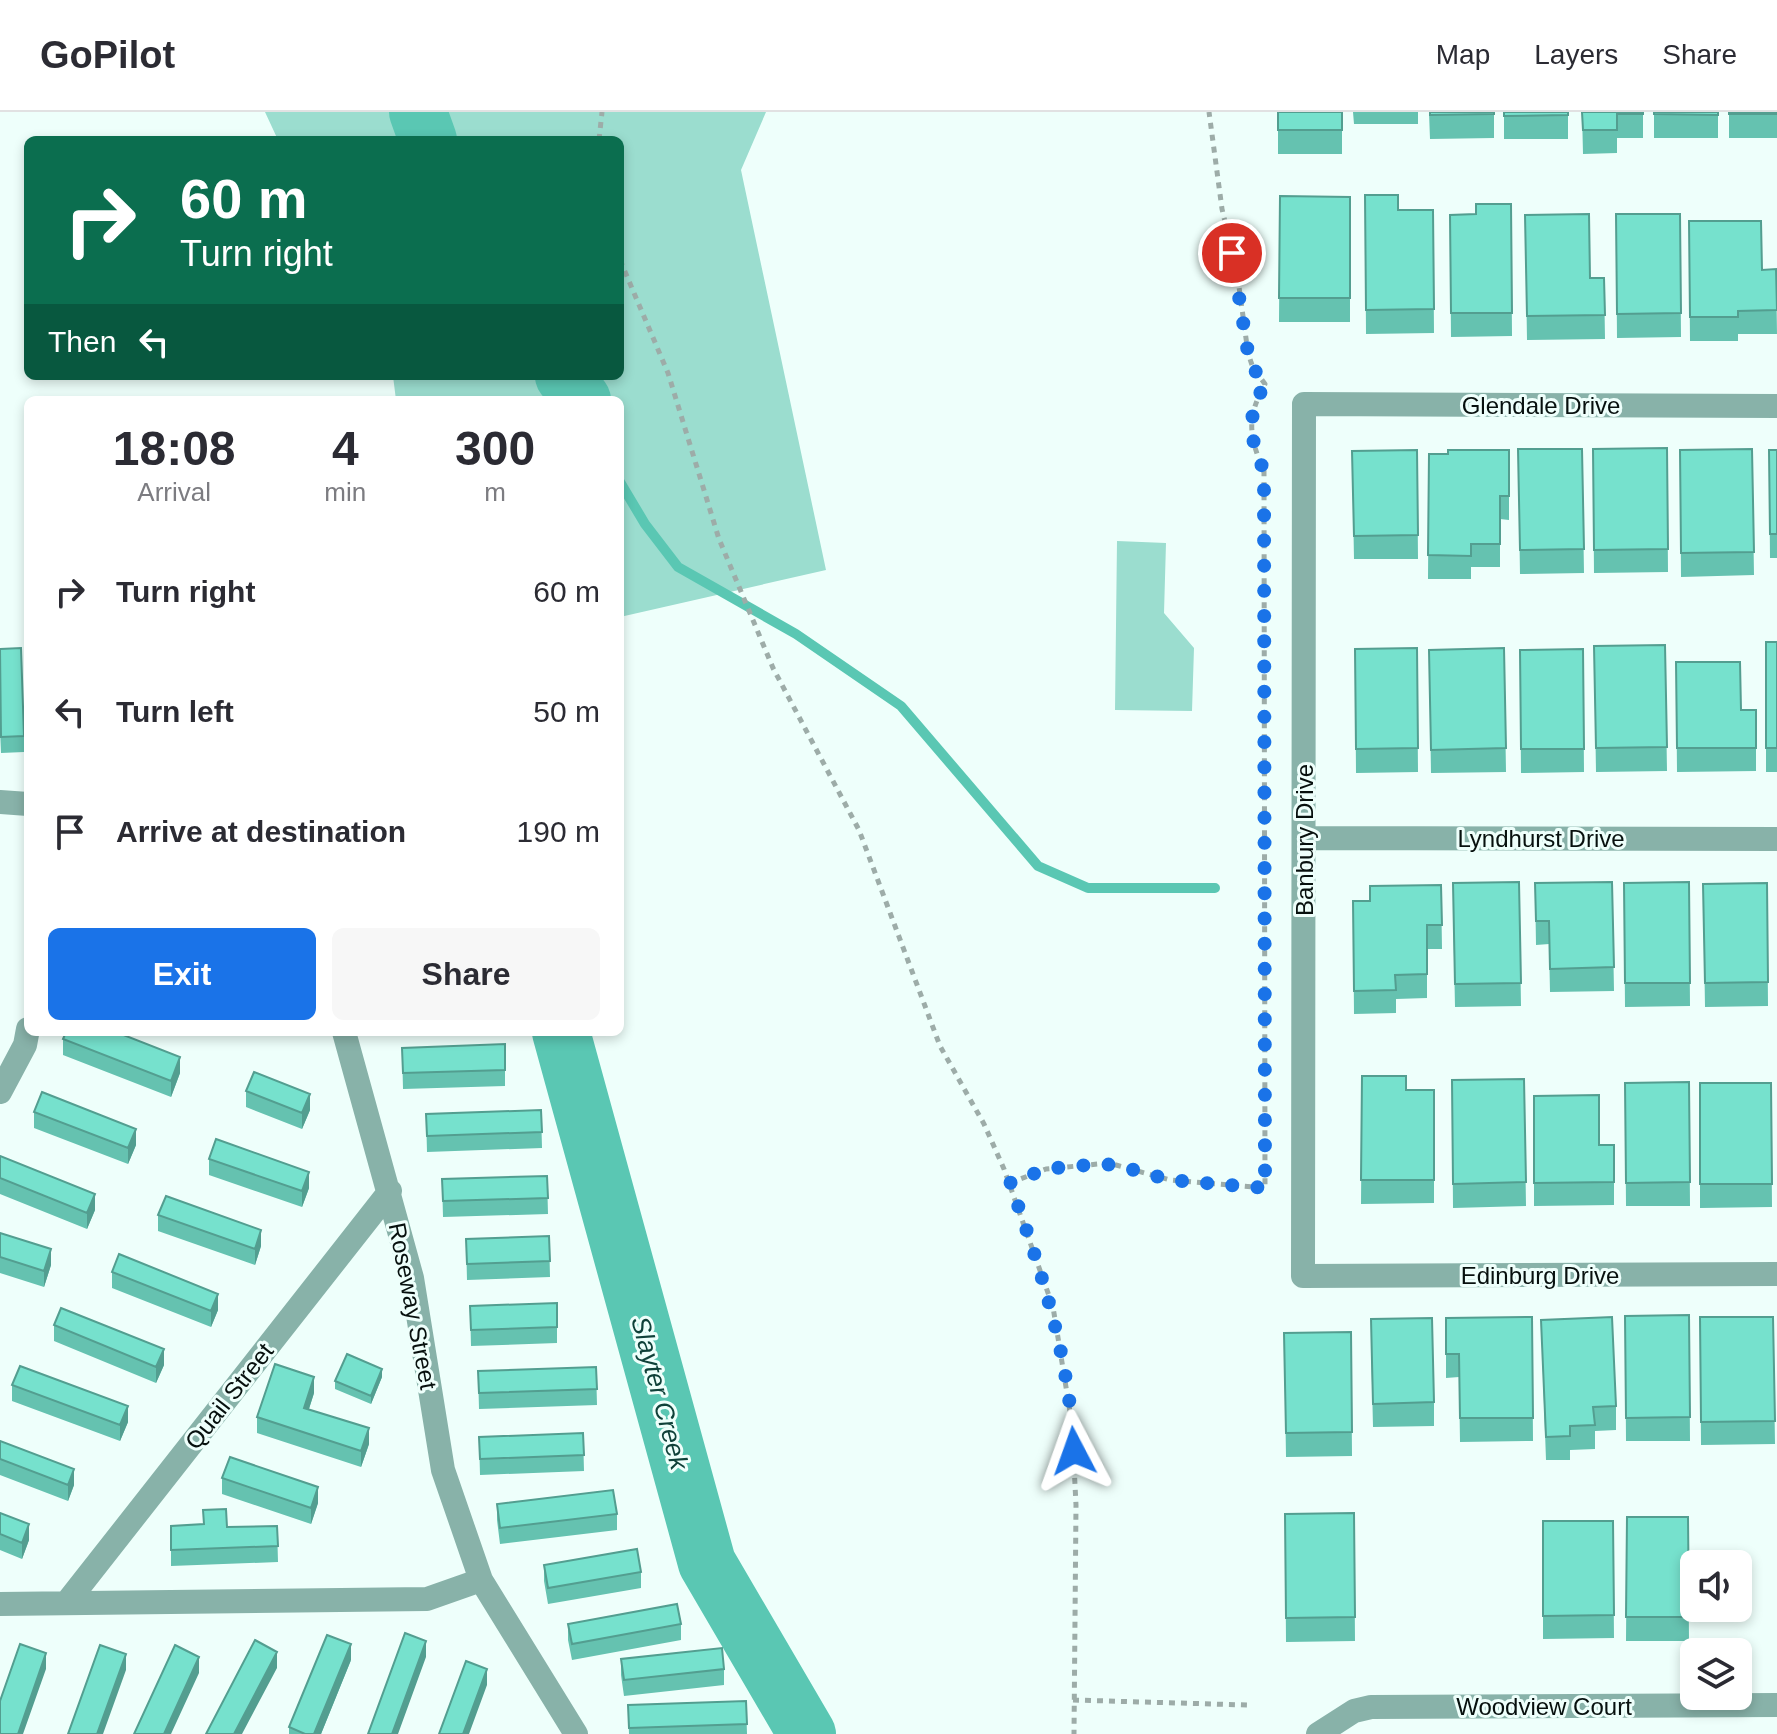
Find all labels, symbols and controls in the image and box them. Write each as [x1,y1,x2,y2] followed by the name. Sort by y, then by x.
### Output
[40,34,175,76] text: GoPilot
[1436,39,1490,70] text: Map
[1534,39,1618,70] text: Layers
[1662,39,1737,70] text: Share
[180,167,308,230] text: 60 m
[48,168,152,272] icon: right
[1198,219,1266,287] pin
[1210,231,1254,275] icon: arrive
[180,233,333,274] text: Turn right
[132,320,176,364] icon: left
[48,325,116,358] text: Then
[1462,392,1620,419] street label: Glendale Drive
[113,422,236,475] text: 18:08
[332,422,359,475] text: 4
[455,422,535,475] text: 300
[137,477,211,507] text: Arrival
[324,477,366,507] text: min
[484,477,506,507] text: m
[48,570,92,614] icon: right
[116,575,255,608] text: Turn right
[533,575,600,608] text: 60 m
[48,690,92,734] icon: left
[116,695,234,728] text: Turn left
[533,695,600,728] text: 50 m
[1291,764,1318,916] street label: Banbury Drive
[48,810,92,854] icon: arrive
[116,815,406,848] text: Arrive at destination
[517,815,600,848] text: 190 m
[1457,825,1625,852] street label: Lyndhurst Drive
[48,928,316,1020] button: Exit
[332,928,600,1020] button: Share
[384,1220,442,1392] street label: Roseway Street
[1461,1262,1619,1289] street label: Edinburg Drive
[625,1313,695,1475] water label: Slayter Creek
[179,1337,279,1454] street label: Quail Street
[1032,1409,1116,1493] position arrow
[1680,1550,1752,1710] map controls
[1680,1550,1752,1622] button: sound
[1680,1638,1752,1710] button: layers
[1456,1693,1632,1720] street label: Woodview Court

